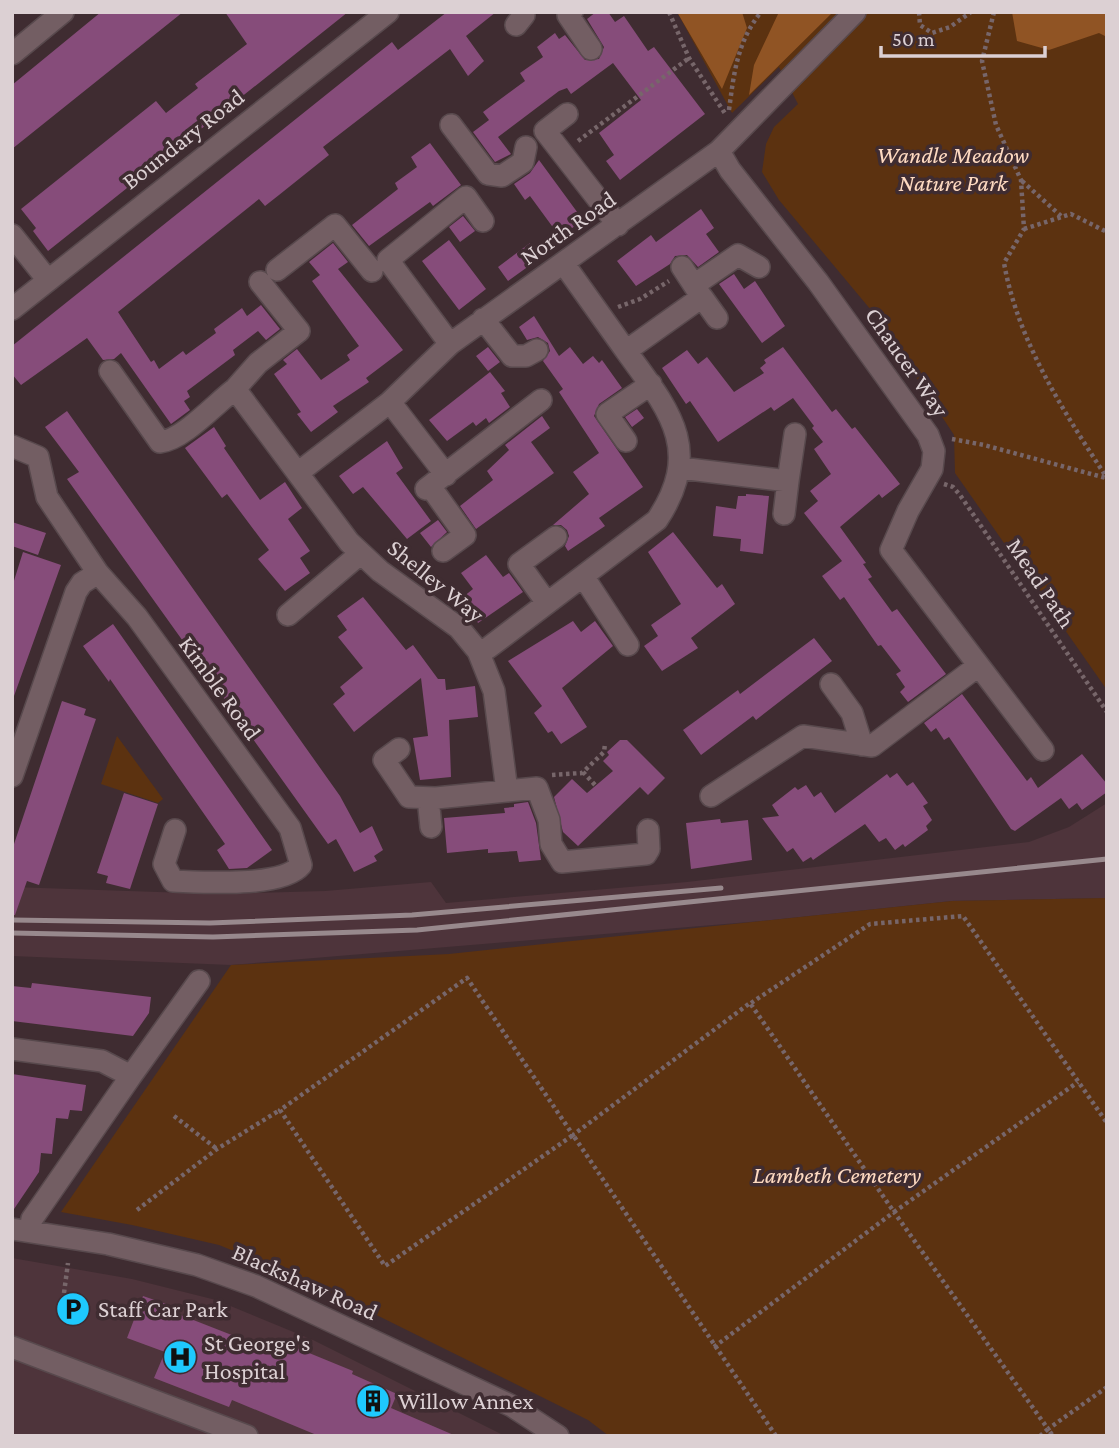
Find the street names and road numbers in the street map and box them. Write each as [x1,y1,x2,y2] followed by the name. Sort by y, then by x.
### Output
[116,82,249,195] street label: Boundary Road
[515,185,621,270] street label: North Road
[860,302,956,422] street label: Chaucer Way
[1002,533,1081,633] street label: Mead Path
[383,534,491,628] street label: Shelley Way
[174,631,267,745] street label: Kimble Road
[229,1238,382,1326] street label: Blackshaw Road

